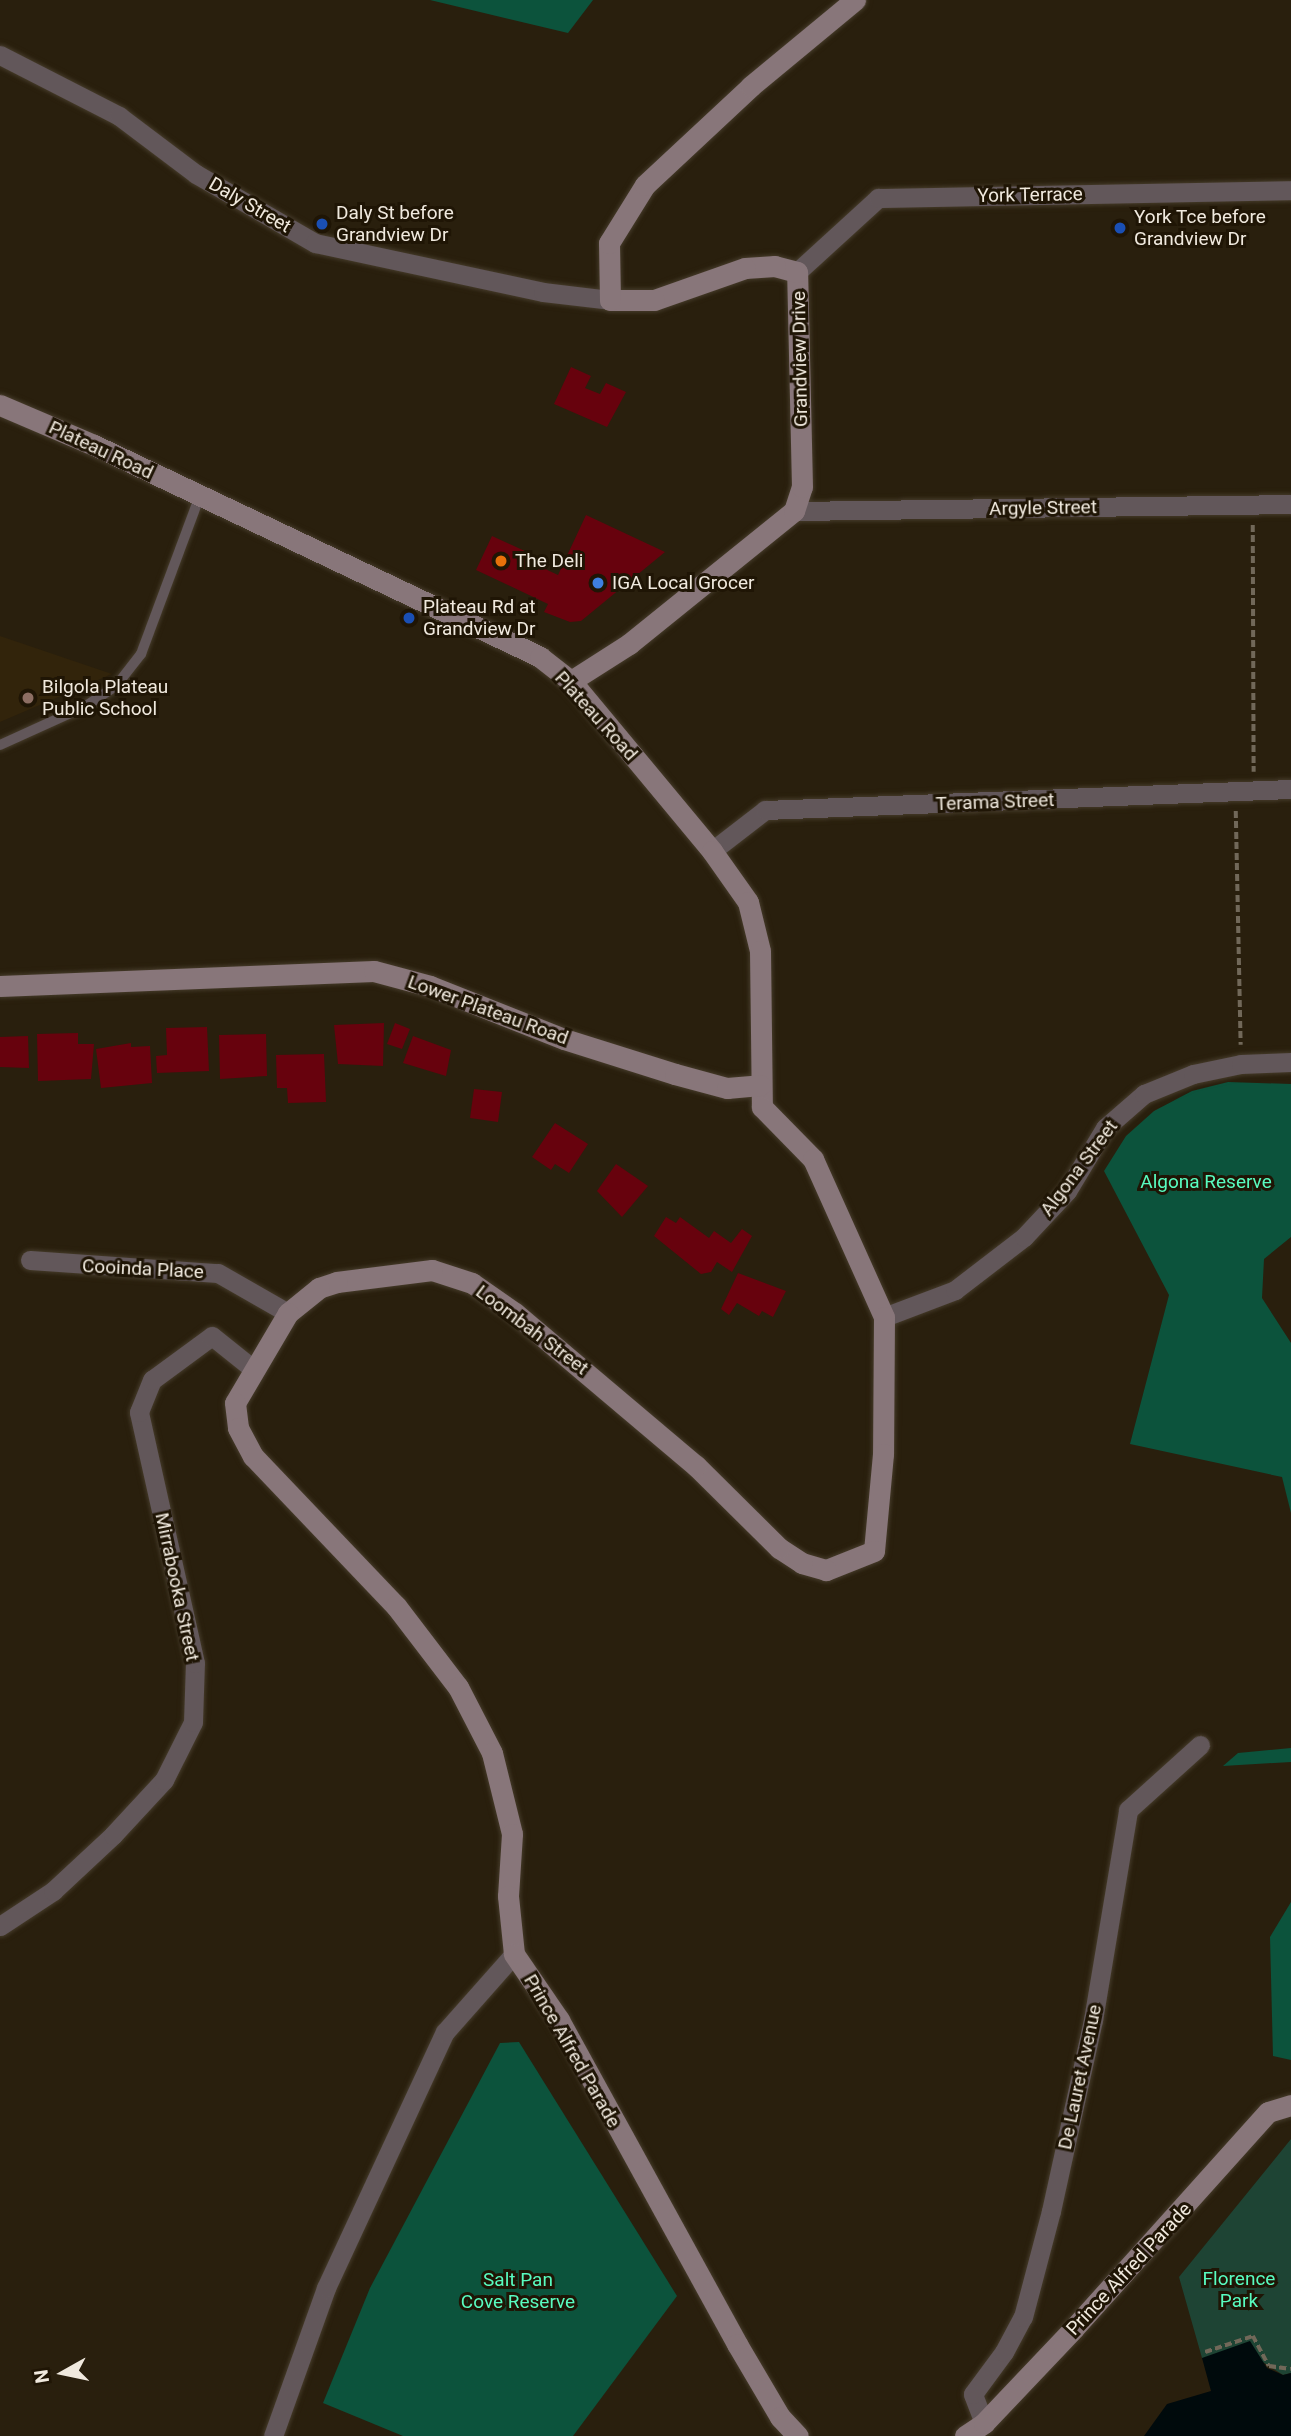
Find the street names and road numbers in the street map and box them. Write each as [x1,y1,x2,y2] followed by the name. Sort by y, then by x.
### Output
[205,172,295,238] street label: Daly Street
[977,183,1083,207] street label: York Terrace
[787,291,813,427] street label: Grandview Drive
[45,416,157,484] street label: Plateau Road
[989,496,1097,520] street label: Argyle Street
[550,667,642,765] street label: Plateau Road
[935,789,1055,815] street label: Terama Street
[405,970,571,1050] street label: Lower Plateau Road
[1036,1116,1122,1220] street label: Algona Street
[82,1254,204,1284] street label: Cooinda Place
[471,1280,593,1380] street label: Loombah Street
[150,1511,204,1663] street label: Mirrabooka Street
[519,1970,625,2132] street label: Prince Alfred Parade
[1053,2002,1107,2152] street label: De Lauret Avenue
[1062,2198,1196,2340] street label: Prince Alfred Parade

